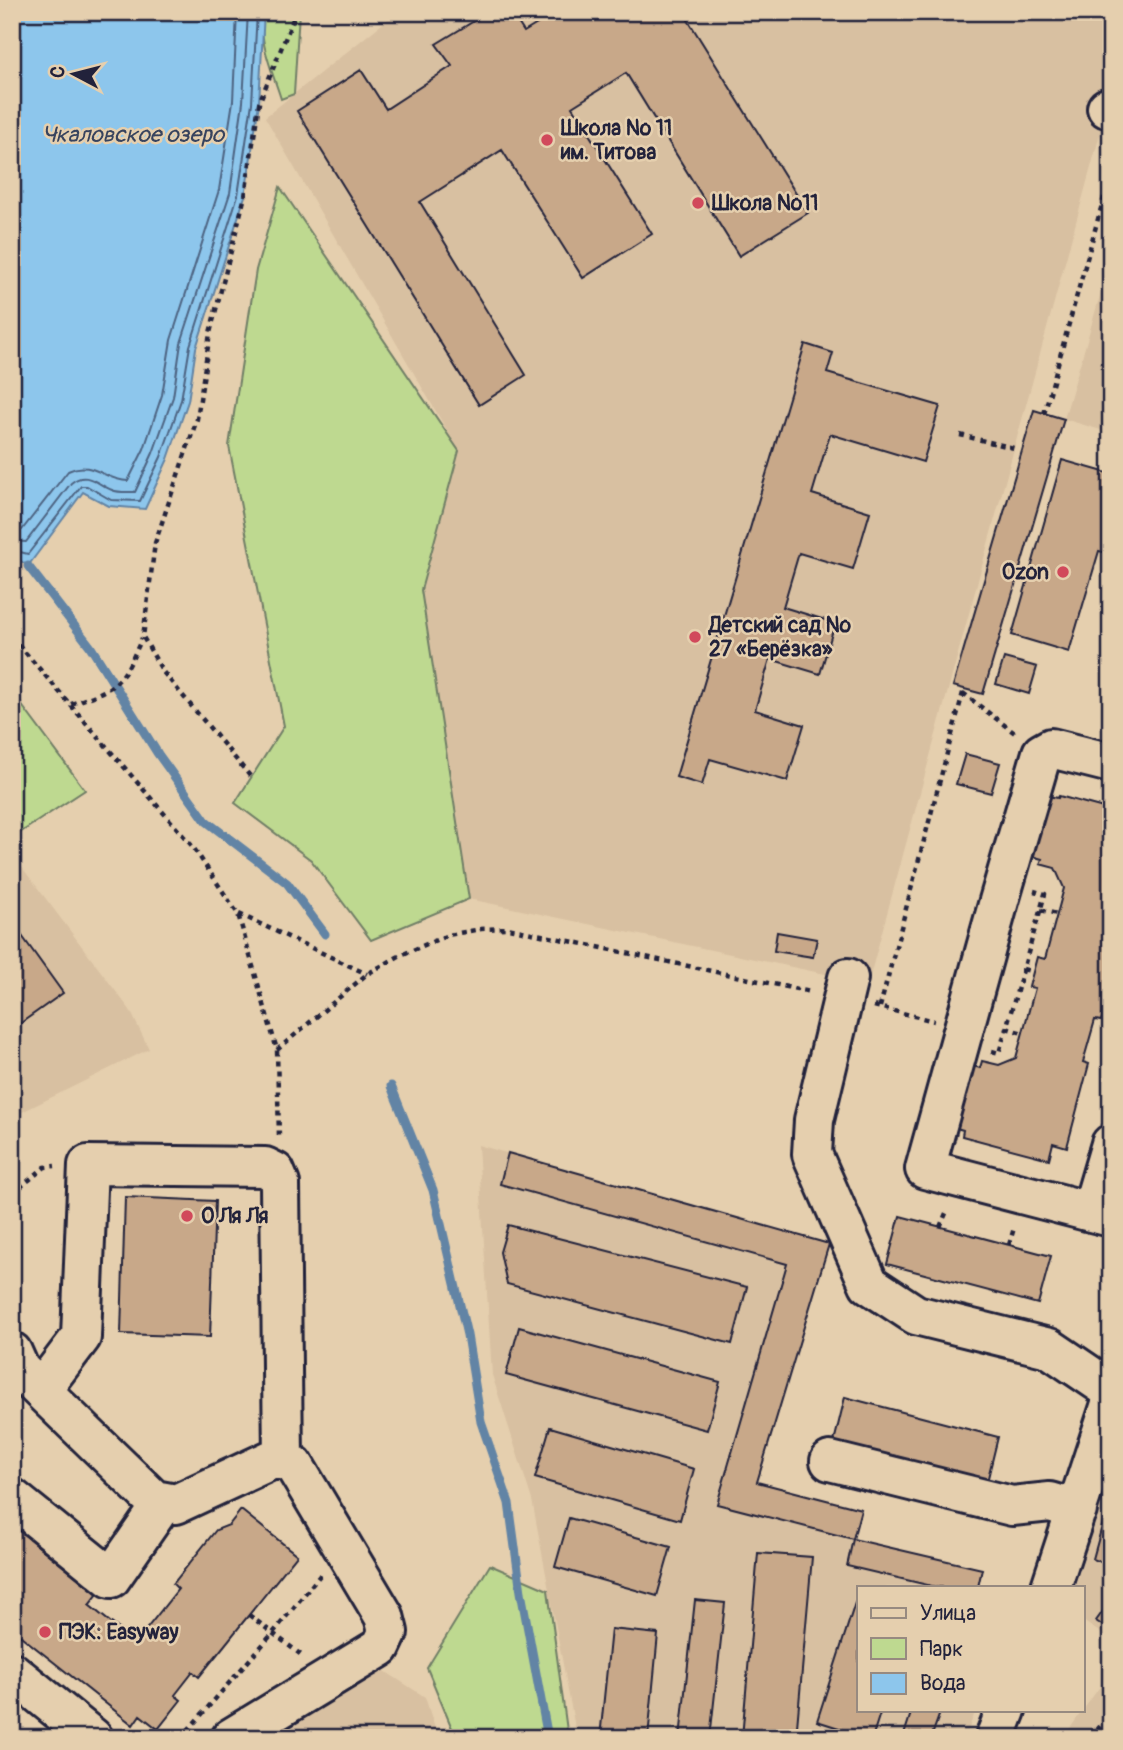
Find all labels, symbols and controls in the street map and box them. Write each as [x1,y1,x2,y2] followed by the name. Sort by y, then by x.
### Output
[38,38,108,108] north arrow
[45,65,71,79] text: С
[560,115,672,166] place label: Школа № 11 им. Титова
[42,120,226,149] water label: Чкаловское озеро
[539,132,555,148] marker: Школа № 11 им. Титова
[711,190,819,217] place label: Школа №11
[690,195,706,211] marker: Школа №11
[1002,559,1049,586] place label: Ozon
[1055,564,1071,580] marker: Ozon
[707,612,852,663] place label: Детский сад № 27 «Берёзка»
[687,629,703,645] marker: Детский сад № 27 «Берёзка»
[201,1203,269,1230] place label: О Ля Ля
[179,1208,195,1224] marker: О Ля Ля
[857,1586,1084,1712] legend
[920,1600,976,1627] text: Улица
[59,1619,178,1646] place label: ПЭК: Easyway
[37,1624,53,1640] marker: ПЭК: Easyway
[920,1636,963,1663] text: Парк
[920,1670,966,1697] text: Вода

